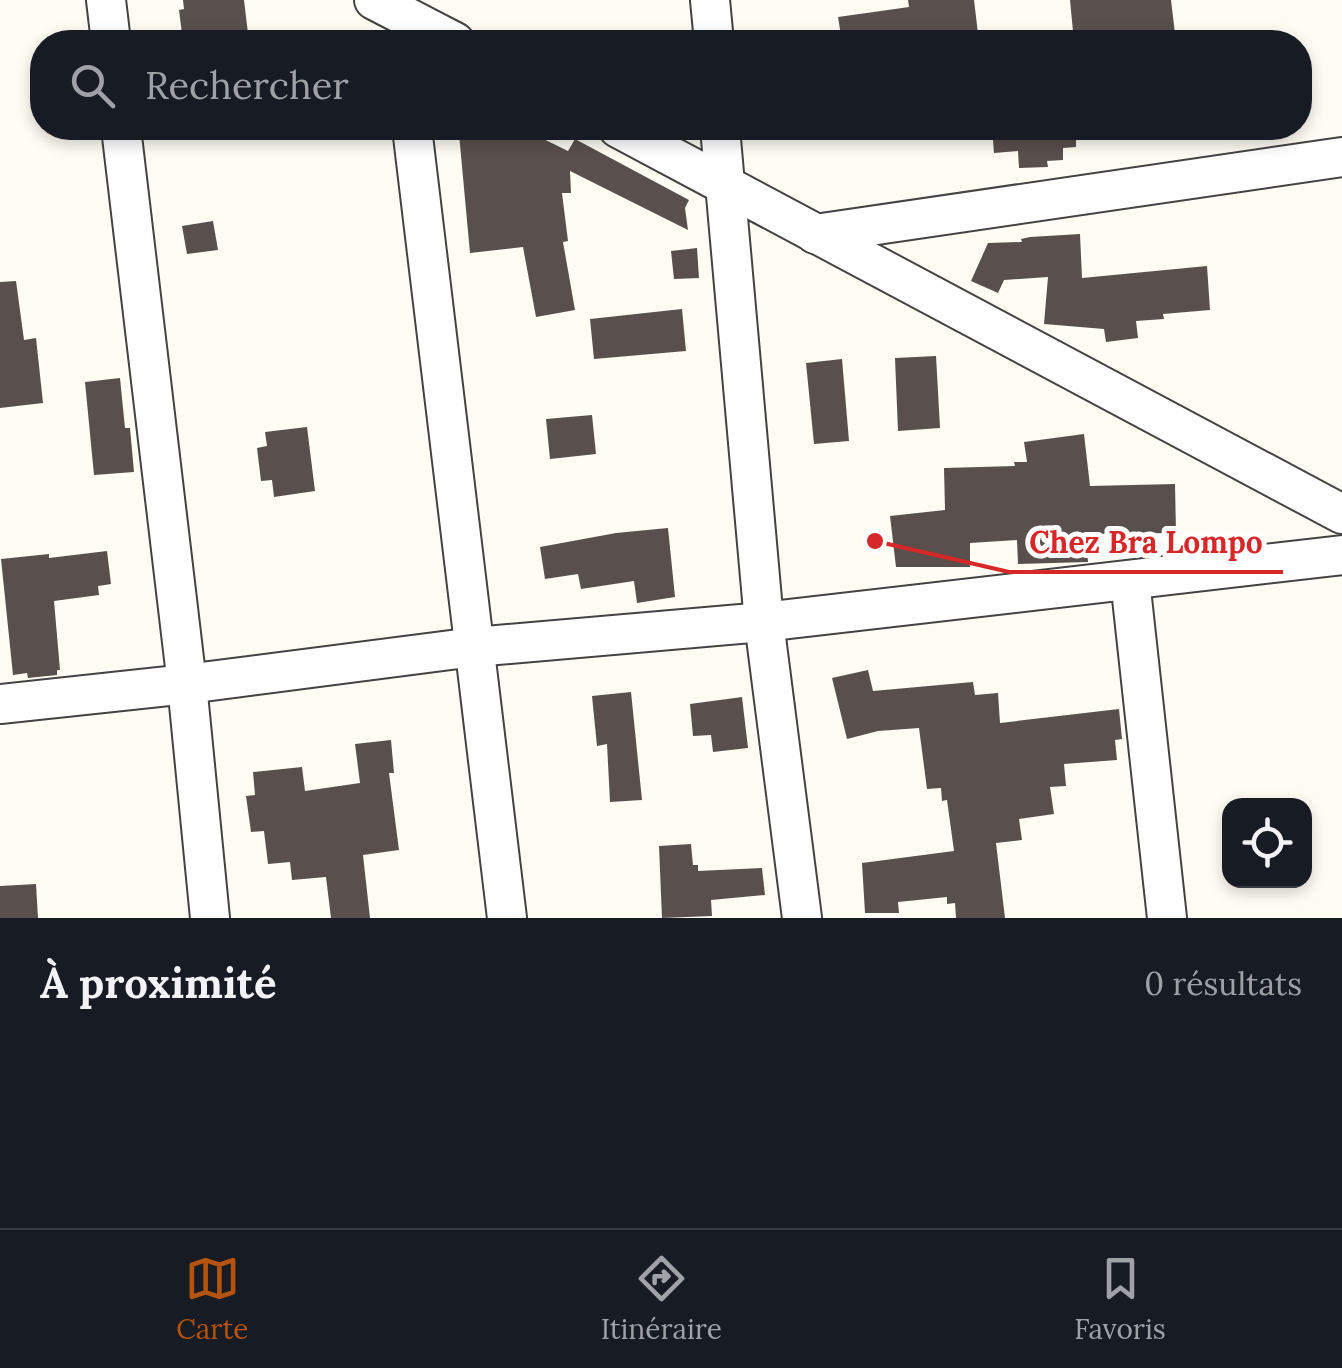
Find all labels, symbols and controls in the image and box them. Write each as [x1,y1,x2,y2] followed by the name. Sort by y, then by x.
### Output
[30,30,1312,140] search box
[65,58,120,113] icon: search
[145,61,349,109] text: Rechercher
[1009,512,1283,572] callout: Chez Bra Lompo
[1029,523,1263,561] text: Chez Bra Lompo
[1222,798,1312,888] map controls
[1222,798,1312,888] button: locate
[40,956,277,1010] text: À proximité
[1144,963,1302,1004] text: 0 résultats
[176,1251,248,1347] tab: Carte
[601,1251,722,1347] tab: Itinéraire
[1074,1251,1166,1347] tab: Favoris

